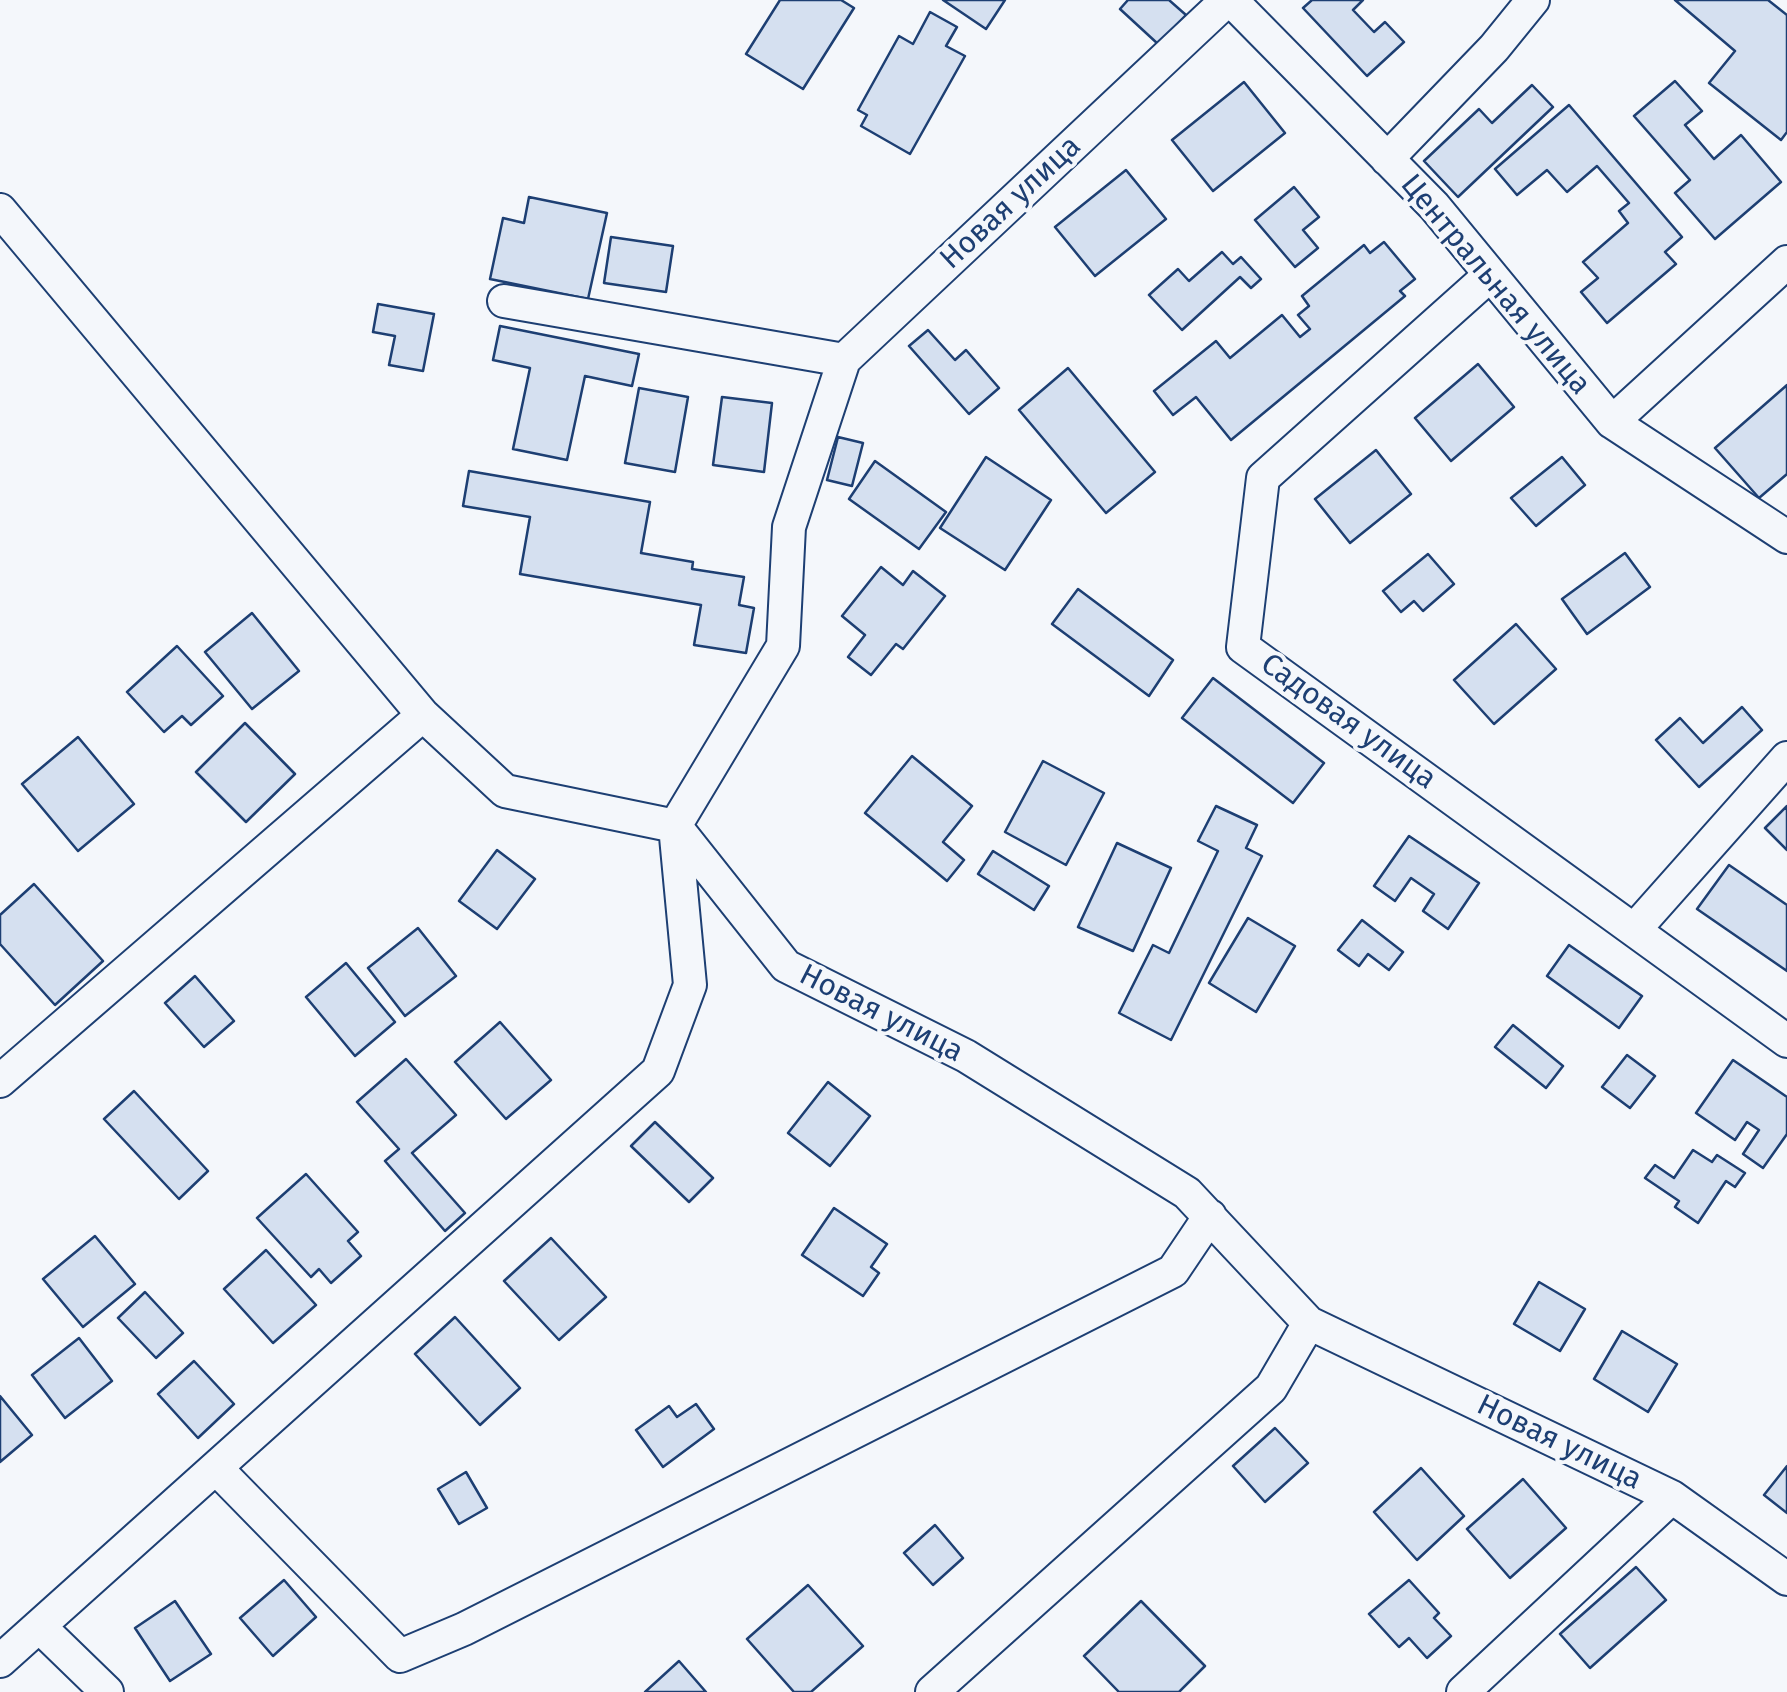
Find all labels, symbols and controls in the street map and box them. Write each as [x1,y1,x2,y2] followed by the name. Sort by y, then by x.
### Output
[933,129,1089,277] street label: Новая улица
[1392,168,1598,402] street label: Центральная улица
[1253,646,1443,798] street label: Садовая улица
[793,957,969,1071] street label: Новая улица
[1471,1388,1647,1498] street label: Новая улица

